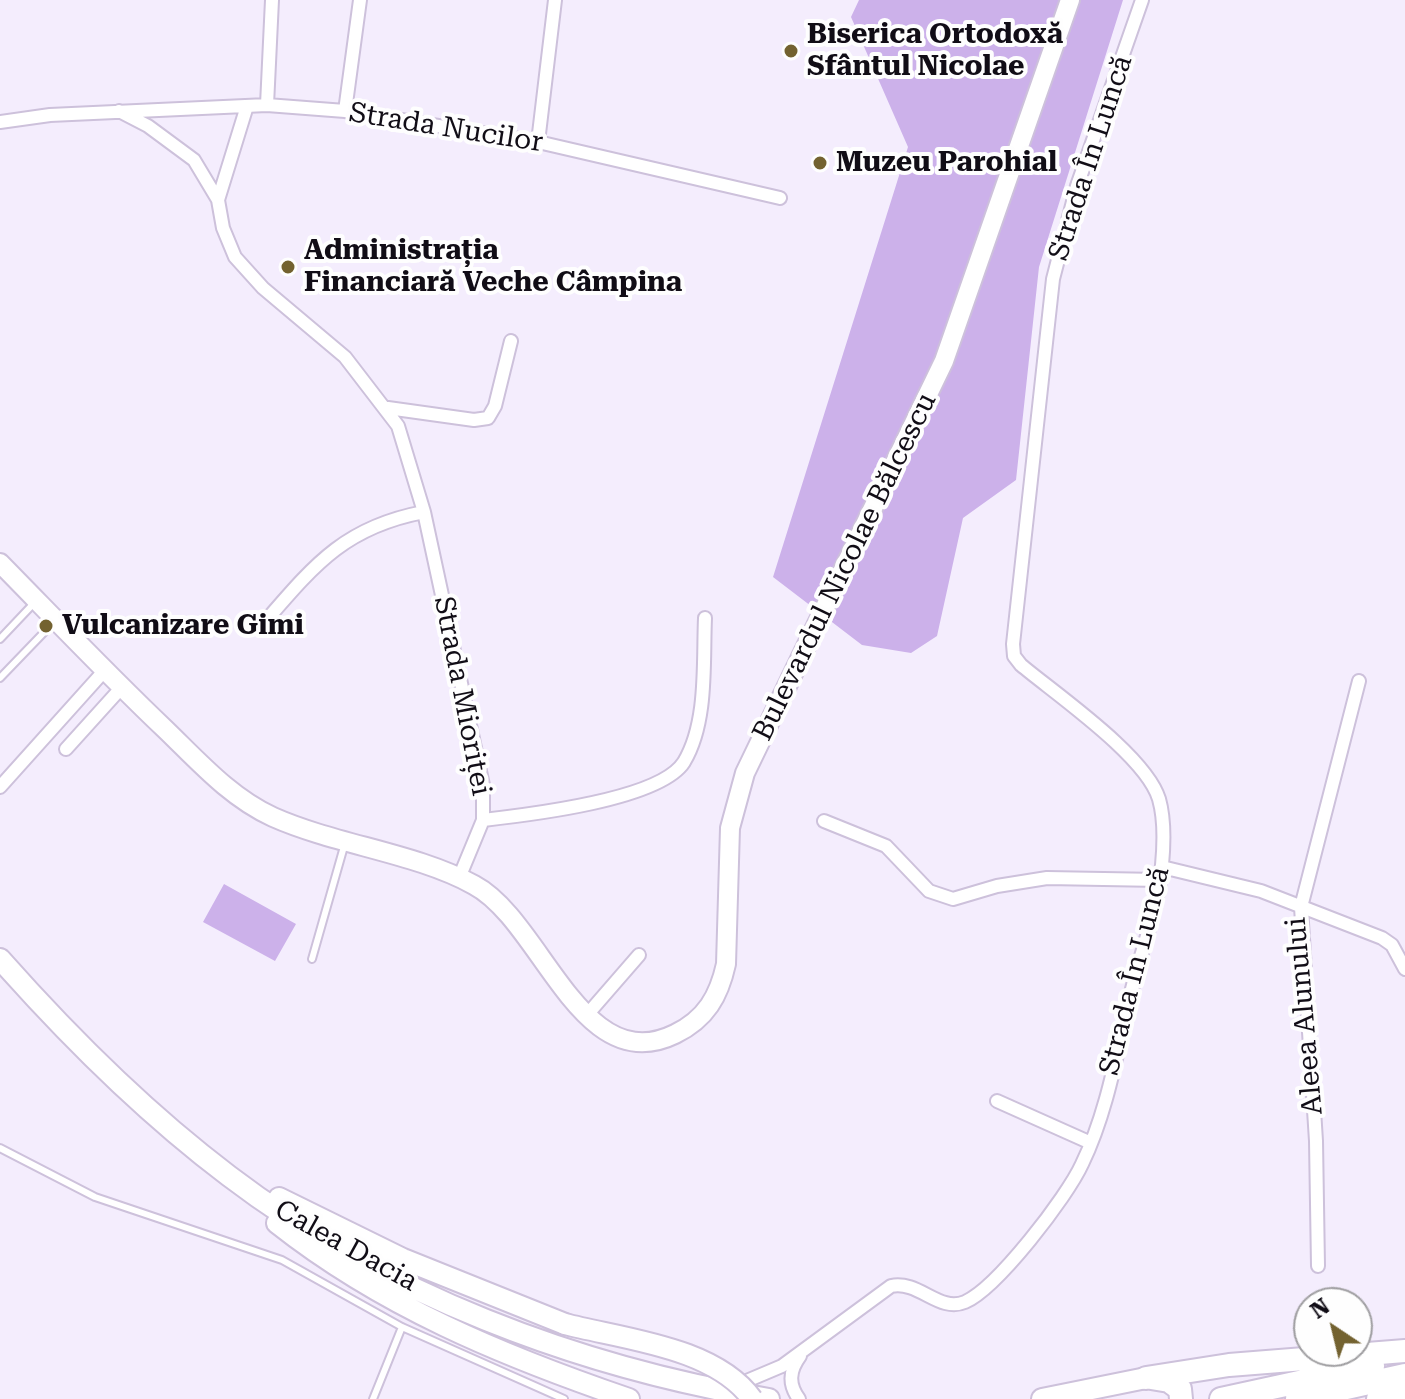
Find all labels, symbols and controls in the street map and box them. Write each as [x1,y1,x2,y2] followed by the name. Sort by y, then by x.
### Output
[807,18,1063,84] place label: Biserica Ortodoxă Sfântul Nicolae
[782,42,800,60] marker: Biserica Ortodoxă Sfântul Nicolae
[1042,51,1140,265] street label: Strada În Luncă
[347,96,545,160] street label: Strada Nucilor
[836,146,1057,180] place label: Muzeu Parohial
[811,154,829,172] marker: Muzeu Parohial
[304,234,682,300] place label: Administrația Financiară Veche Câmpina
[279,258,297,276] marker: Administrația Financiară Veche Câmpina
[746,388,944,746] street label: Bulevardul Nicolae Bălcescu
[426,594,498,798] street label: Strada Mioriței
[62,609,304,643] place label: Vulcanizare Gimi
[37,617,55,635] marker: Vulcanizare Gimi
[1093,863,1177,1079] street label: Strada În Luncă
[1280,916,1330,1116] street label: Aleea Alunului
[269,1193,423,1299] street label: Calea Dacia
[1293,1287,1373,1367] north arrow
[1306,1293,1334,1324] text: N

